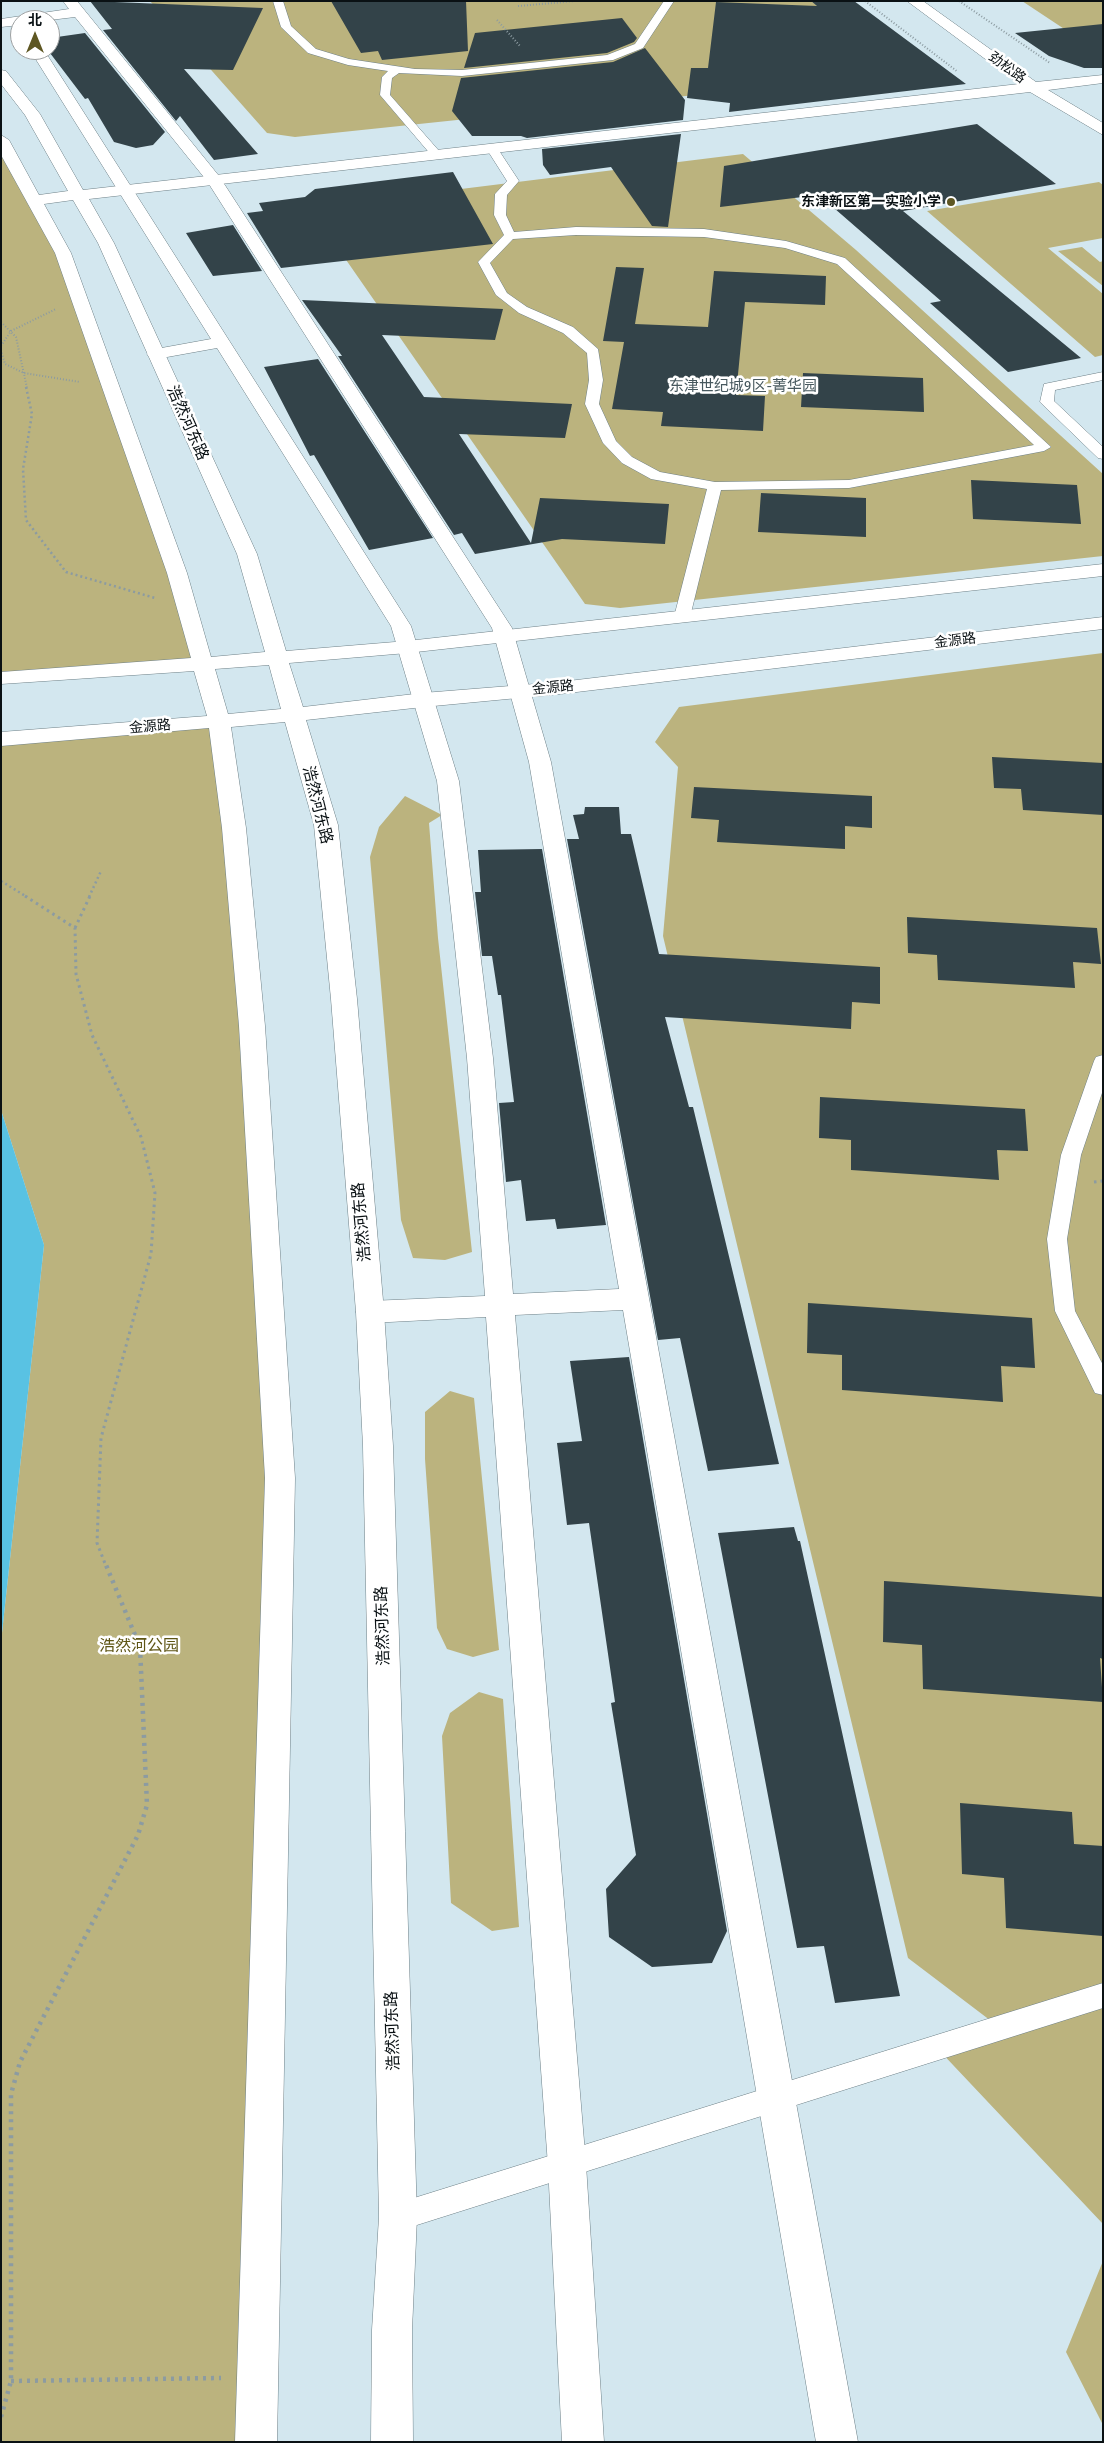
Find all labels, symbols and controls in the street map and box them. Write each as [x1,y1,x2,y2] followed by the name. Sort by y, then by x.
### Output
[10,10,60,60] north arrow
[28,12,42,29] text: 北
[985,49,1029,87] street label: 劲松路
[801,194,941,210] place label: 东津新区第一实验小学
[945,196,957,208] marker: 东津新区第一实验小学
[669,378,817,396] district label: 东津世纪城9区-菁华园
[162,383,212,463] street label: 浩然河东路
[933,630,977,652] street label: 金源路
[531,677,575,699] street label: 金源路
[128,717,172,737] street label: 金源路
[298,764,336,846] street label: 浩然河东路
[349,1181,375,1263] street label: 浩然河东路
[372,1586,394,1666] street label: 浩然河东路
[99,1637,179,1657] park label: 浩然河公园
[382,1991,404,2071] street label: 浩然河东路

